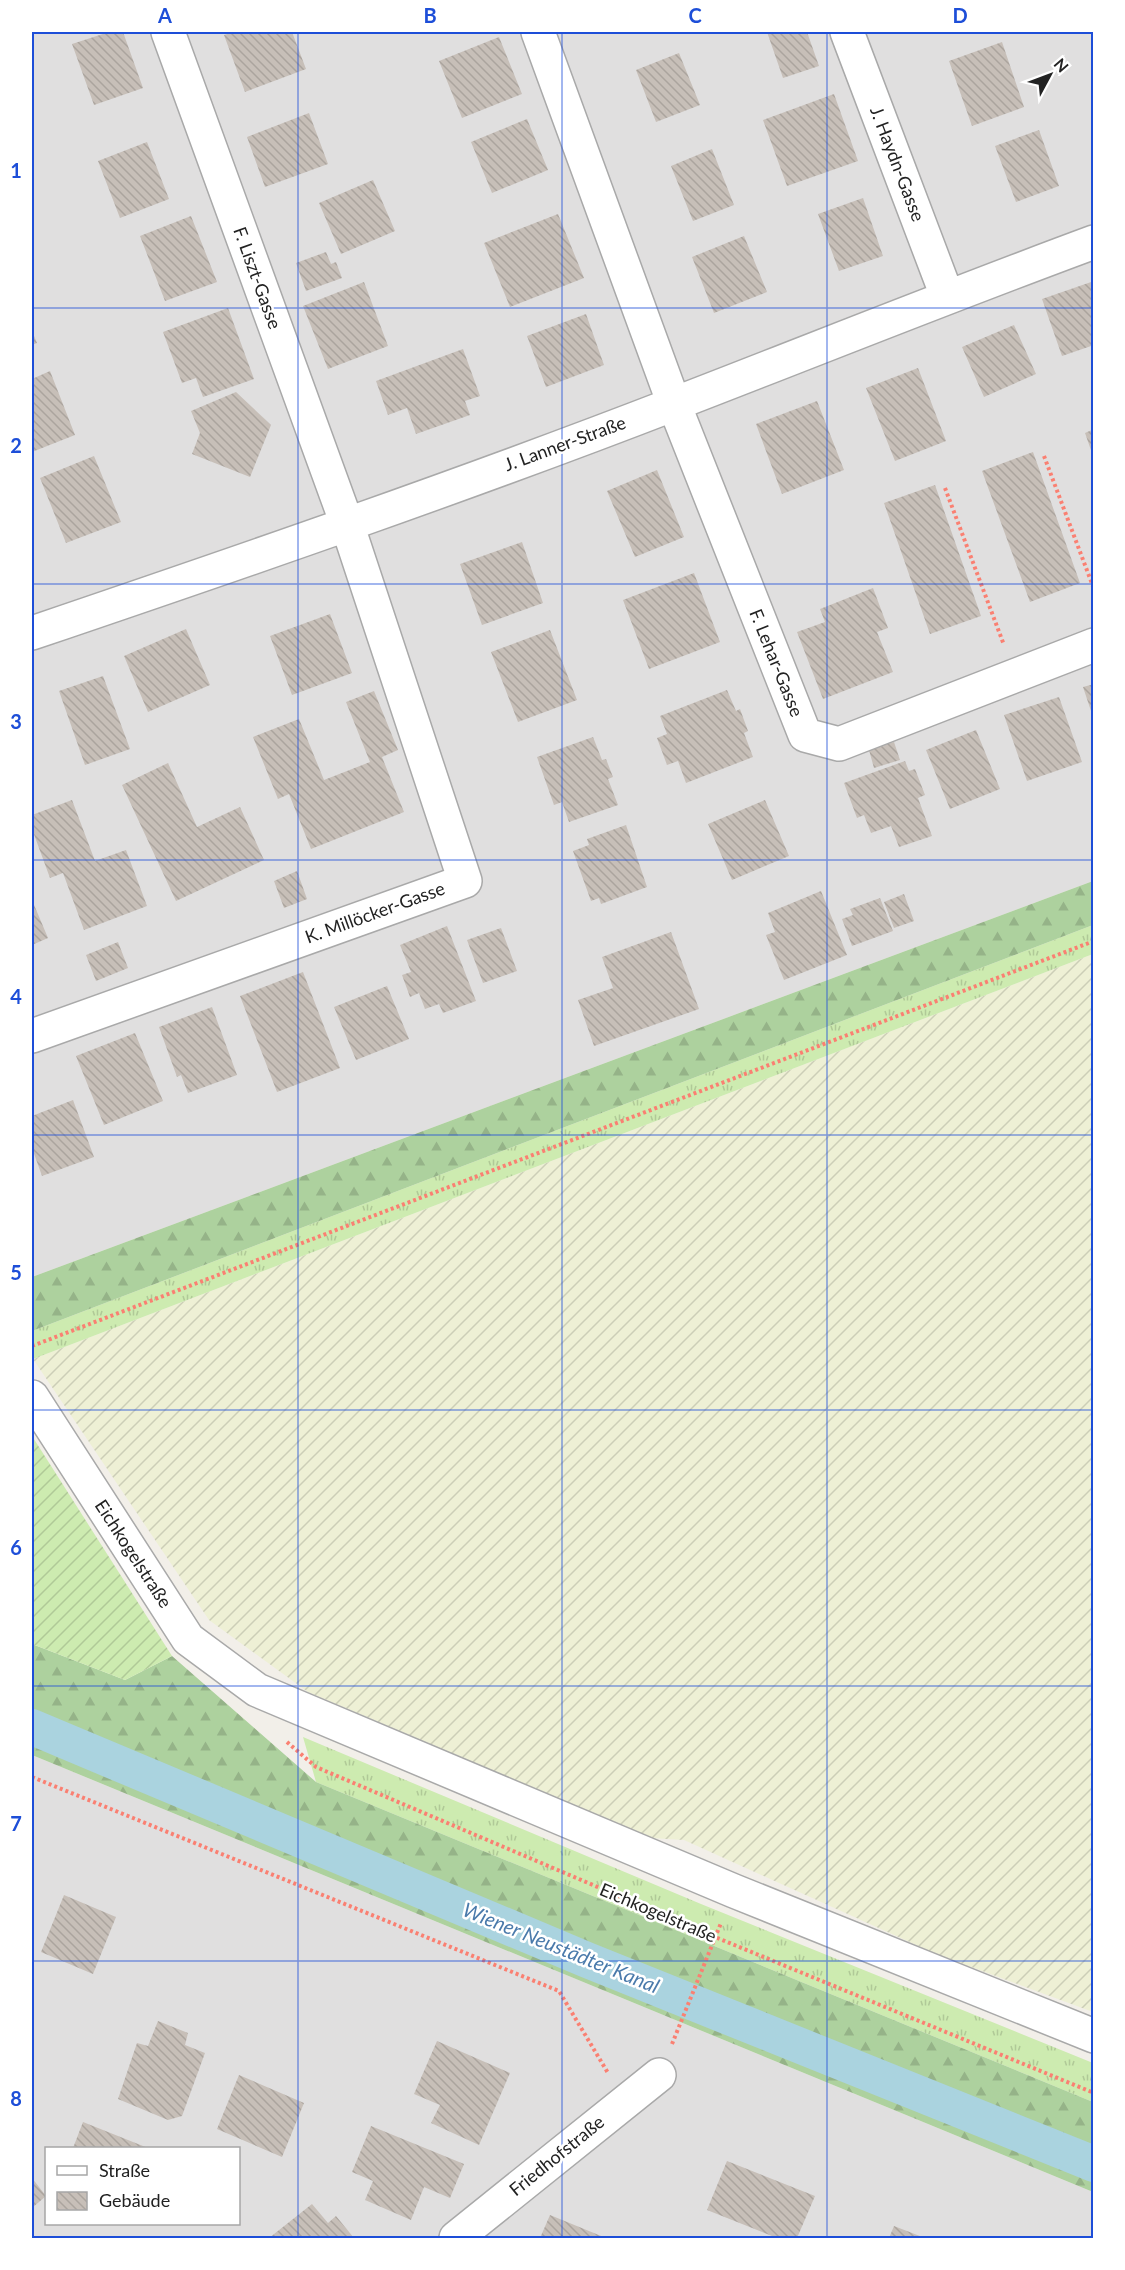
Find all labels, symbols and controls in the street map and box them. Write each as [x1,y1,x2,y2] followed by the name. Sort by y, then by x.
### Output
[157,3,172,27] text: A
[423,3,437,27] text: B
[688,3,702,27] text: C
[952,3,968,27] text: D
[1020,45,1080,105] north arrow
[1050,54,1073,76] text: N
[866,103,930,224] street label: J. Haydn-Gasse
[10,158,22,182] text: 1
[229,224,287,332] street label: F. Liszt-Gasse
[501,411,629,475] street label: J. Lanner-Straße
[10,433,22,457] text: 2
[745,605,809,720] street label: F. Lehar-Gasse
[10,709,22,733] text: 3
[302,877,448,948] street label: K. Millöcker-Gasse
[10,984,22,1008] text: 4
[10,1260,22,1284] text: 5
[91,1495,177,1612] street label: Eichkogelstraße
[10,1535,22,1559] text: 6
[10,1811,22,1835] text: 7
[597,1878,720,1947] street label: Eichkogelstraße
[460,1897,663,1998] water label: Wiener Neustädter Kanal
[10,2086,22,2110] text: 8
[504,2110,608,2200] street label: Friedhofstraße
[45,2147,240,2225] legend
[99,2159,150,2181] text: Straße
[99,2189,170,2211] text: Gebäude

